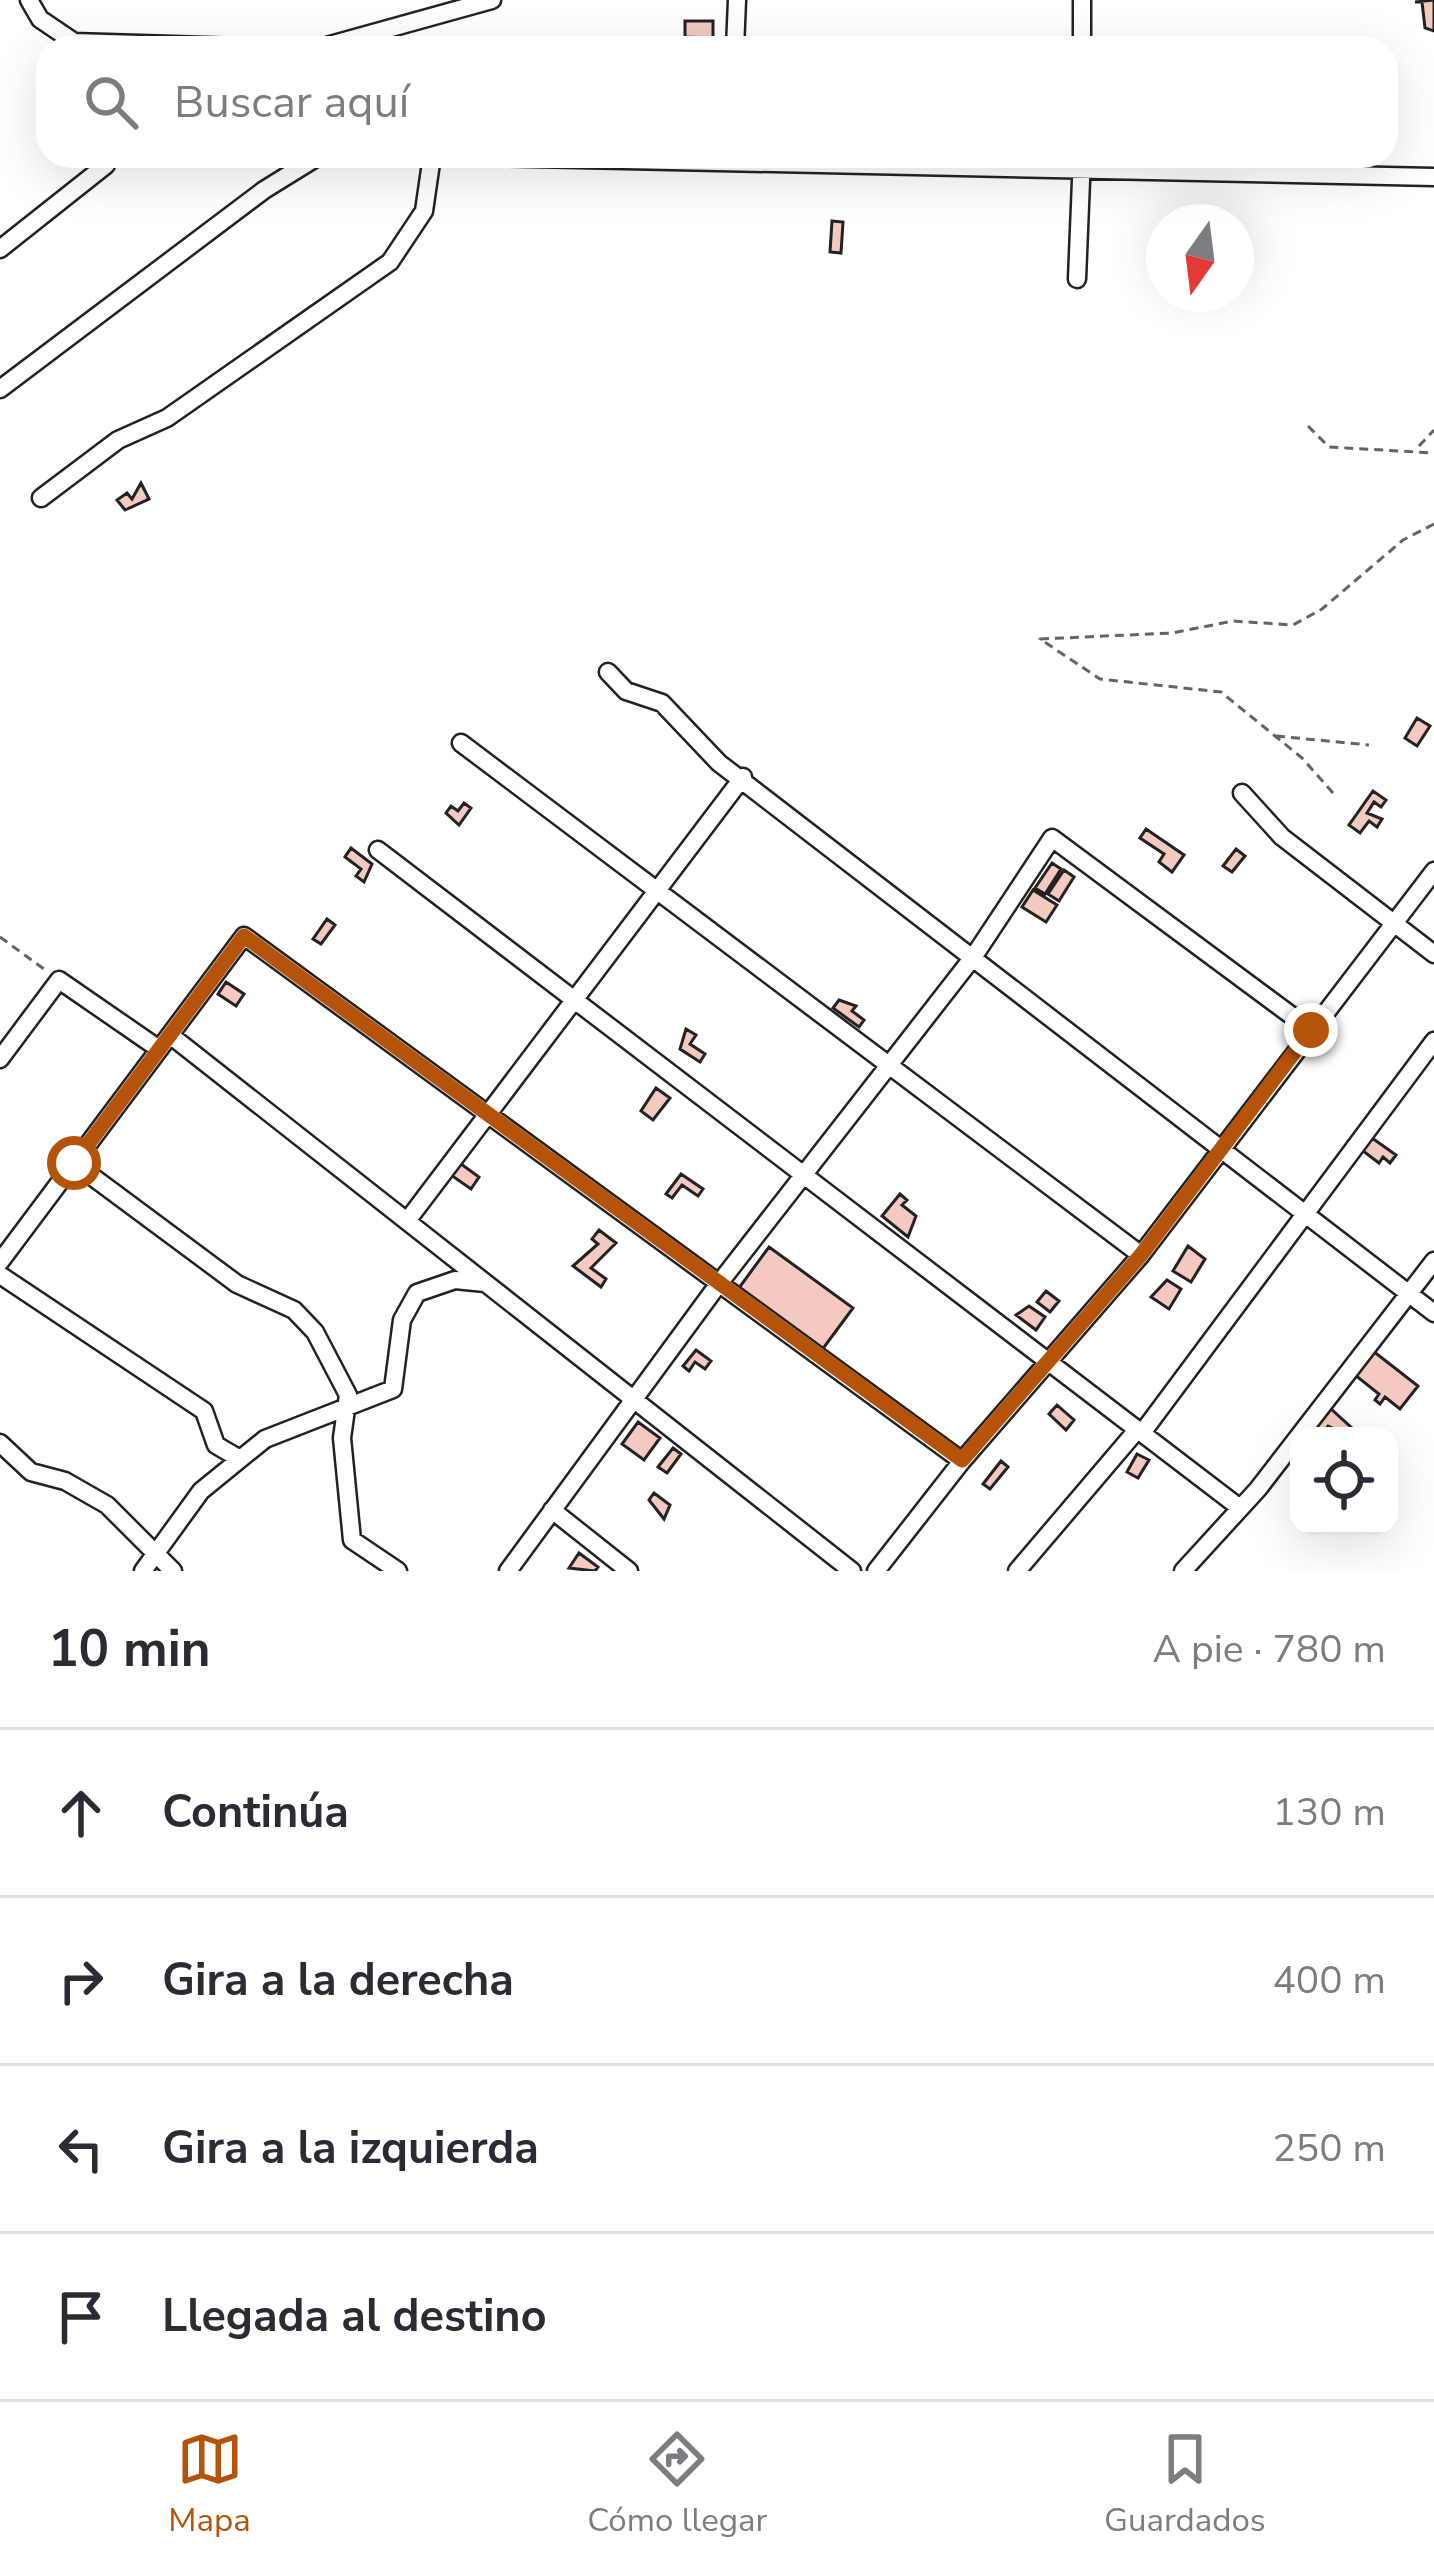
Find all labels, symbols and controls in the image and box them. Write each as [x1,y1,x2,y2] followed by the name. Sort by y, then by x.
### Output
[36,36,1398,168] search box
[78,69,144,135] icon: search
[174,72,409,133] text: Buscar aquí
[1146,204,1254,312] north arrow
[1284,1003,1338,1057] route end
[47,1136,101,1190] route start
[1290,1427,1398,1535] map controls
[1290,1427,1398,1535] button: locate
[48,1614,211,1684] text: 10 min
[1152,1623,1386,1676] text: A pie · 780 m
[48,1780,114,1846] icon: ahead
[162,1782,349,1843] text: Continúa
[1272,1786,1386,1839] text: 130 m
[48,1948,114,2014] icon: right
[162,1950,514,2011] text: Gira a la derecha
[1272,1954,1386,2007] text: 400 m
[48,2116,114,2182] icon: left
[162,2118,539,2179] text: Gira a la izquierda
[1272,2122,1386,2175] text: 250 m
[48,2284,114,2350] icon: arrive
[162,2286,547,2347] text: Llegada al destino
[168,2426,251,2543] tab: Mapa
[587,2426,767,2543] tab: Cómo llegar
[1104,2426,1266,2543] tab: Guardados

